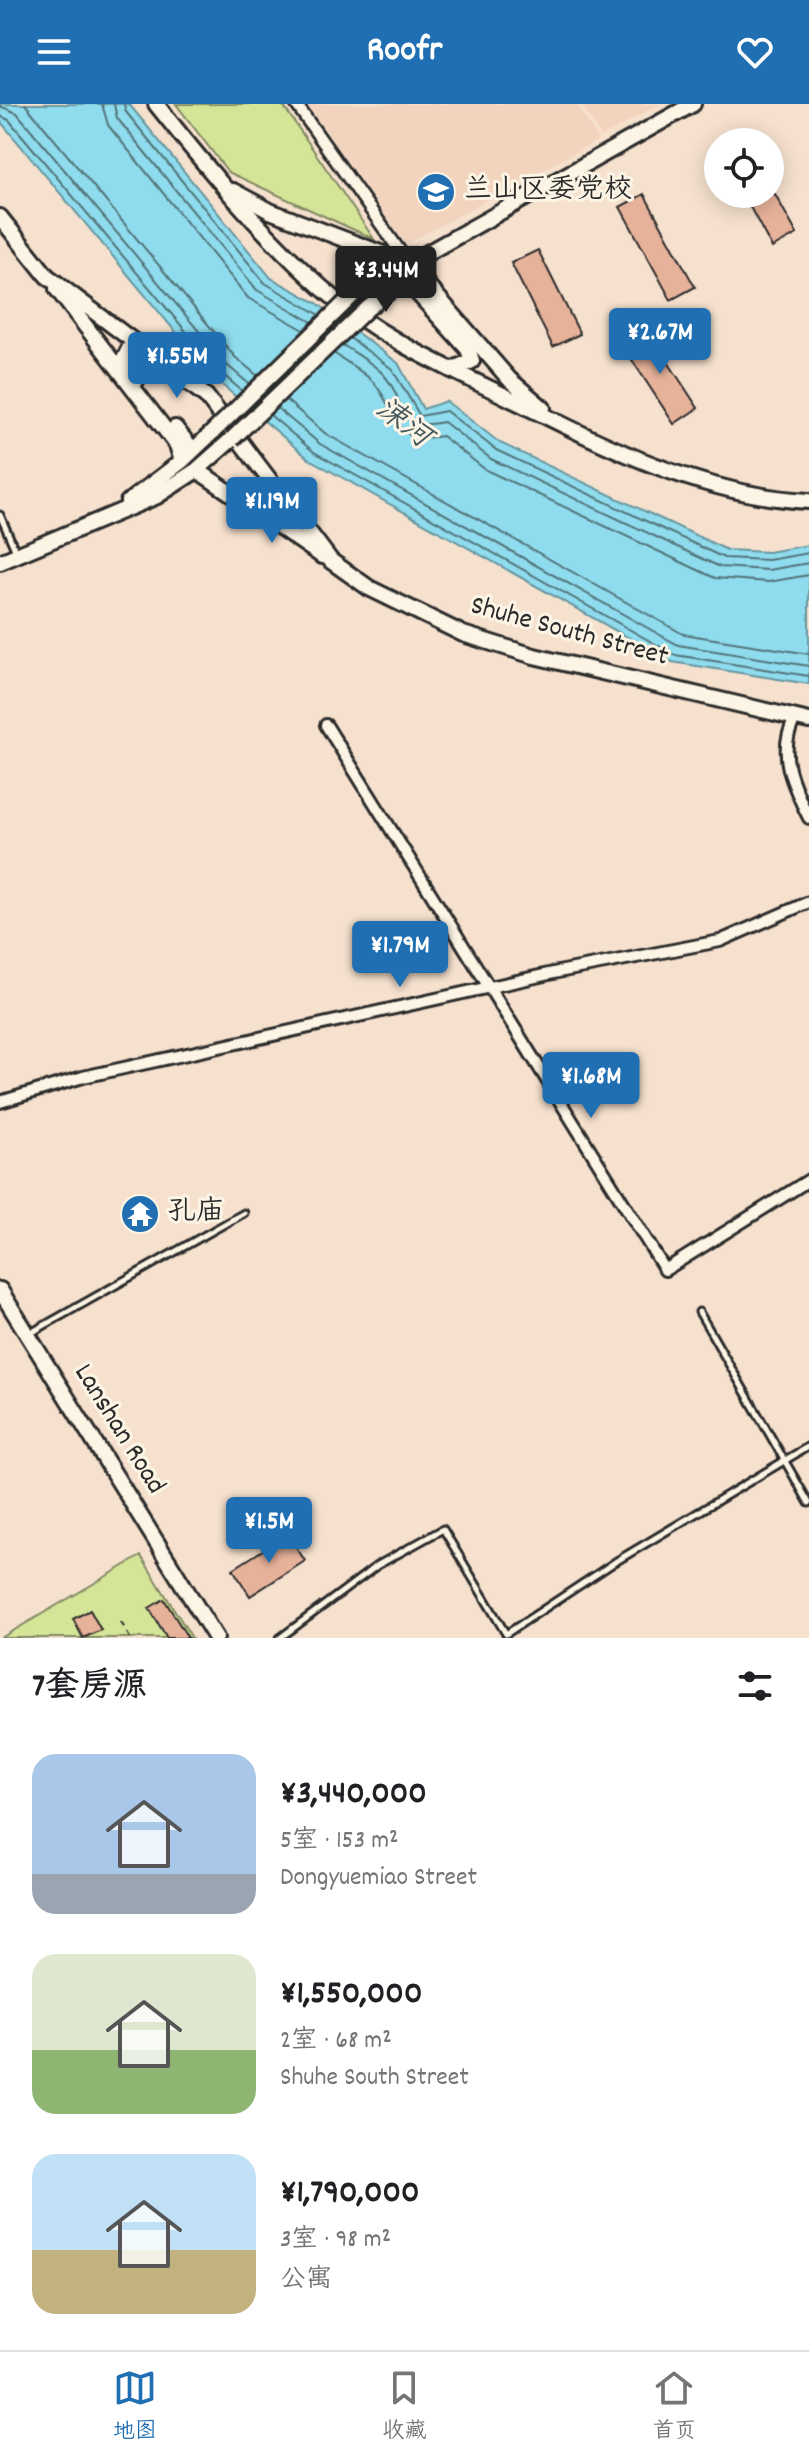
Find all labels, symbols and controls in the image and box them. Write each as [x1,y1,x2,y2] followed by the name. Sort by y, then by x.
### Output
[367,26,442,78] text: Roofr
[32,30,76,74] icon: menu
[733,30,777,74] icon: heart
[704,128,784,208] map controls
[704,128,784,208] button: locate
[415,171,457,213] school or university icon: 兰山区委党校
[464,172,632,212] place label: 兰山区委党校
[321,246,451,314] pin: ¥3.44M
[353,253,419,290] text: ¥3.44M
[595,308,725,376] pin: ¥2.67M
[627,315,693,352] text: ¥2.67M
[112,332,242,400] pin: ¥1.55M
[146,339,208,376] text: ¥1.55M
[365,390,443,463] water label: 涑河
[207,477,337,545] pin: ¥1.19M
[244,484,300,521] text: ¥1.19M
[466,587,672,679] street label: Shuhe South Street
[335,921,465,989] pin: ¥1.79M
[370,928,430,965] text: ¥1.79M
[526,1052,656,1120] pin: ¥1.68M
[561,1059,622,1096] text: ¥1.68M
[119,1193,161,1235] temple icon: 孔庙
[168,1194,224,1234] place label: 孔庙
[62,1357,174,1503] street label: Lanshan Road
[213,1497,325,1565] pin: ¥1.5M
[244,1504,294,1541] text: ¥1.5M
[32,1664,147,1713] text: 7套房源
[733,1664,777,1708] icon: filters
[280,1771,427,1820] text: ¥3,440,000
[96,1786,192,1882] icon: home
[280,1823,398,1860] text: 5室 · 153 m²
[280,1860,477,1897] text: Dongyuemiao Street
[280,1971,422,2020] text: ¥1,550,000
[96,1986,192,2082] icon: home
[280,2023,392,2060] text: 2室 · 68 m²
[280,2060,469,2097] text: Shuhe South Street
[280,2170,420,2219] text: ¥1,790,000
[96,2186,192,2282] icon: home
[280,2222,391,2259] text: 3室 · 98 m²
[280,2262,332,2299] text: 公寓
[113,2366,157,2448] tab: 地图
[382,2366,426,2448] tab: 收藏
[652,2366,696,2448] tab: 首页

